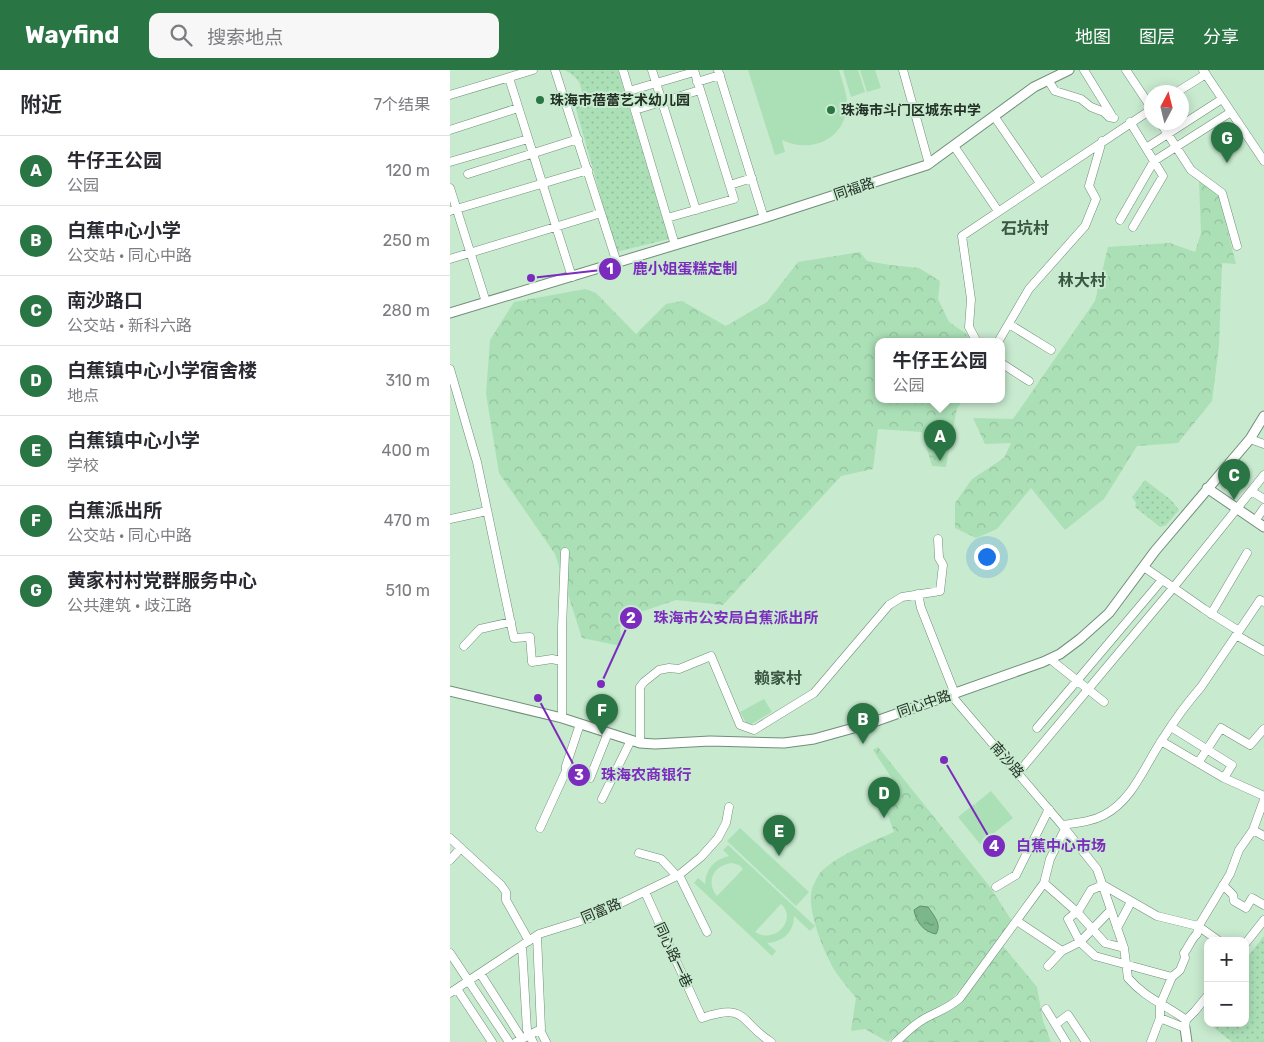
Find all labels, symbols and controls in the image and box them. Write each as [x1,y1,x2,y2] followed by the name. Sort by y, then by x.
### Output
[149,13,499,58] search box
[25,21,119,49] text: Wayfind
[167,21,195,49] icon: search
[207,26,283,49] text: 搜索地点
[1075,26,1111,48] text: 地图
[1139,26,1175,48] text: 图层
[1203,26,1239,48] text: 分享
[1144,85,1189,130] north arrow
[20,92,62,117] text: 附近
[550,92,690,109] place label: 珠海市蓓蕾艺术幼儿园
[534,94,546,106] marker: 珠海市蓓蕾艺术幼儿园
[374,95,430,114] text: 7个结果
[841,102,981,119] place label: 珠海市斗门区城东中学
[825,104,837,116] marker: 珠海市斗门区城东中学
[1211,122,1243,163] pin: G
[67,149,162,172] text: 牛仔王公园
[30,161,42,180] text: A
[385,161,430,180] text: 120 m
[831,174,877,204] street label: 同福路
[67,176,99,195] text: 公园
[67,219,181,242] text: 白蕉中心小学
[1001,219,1049,238] district label: 石坑村
[30,231,42,250] text: B
[383,231,430,250] text: 250 m
[67,246,192,265] text: 公交站 · 同心中路
[597,254,747,284] callout: 鹿小姐蛋糕定制
[606,260,614,278] text: 1
[632,260,738,278] text: 鹿小姐蛋糕定制
[1058,271,1106,290] district label: 林大村
[67,289,143,312] text: 南沙路口
[30,301,42,320] text: C
[382,301,430,320] text: 280 m
[67,316,192,335] text: 公交站 · 新科六路
[875,338,1005,403] popup
[892,349,988,372] text: 牛仔王公园
[67,359,257,382] text: 白蕉镇中心小学宿舍楼
[30,371,42,390] text: D
[386,371,430,390] text: 310 m
[892,376,925,395] text: 公园
[67,386,99,405] text: 地点
[924,420,956,461] pin: A
[67,429,200,452] text: 白蕉镇中心小学
[31,441,41,460] text: E
[382,441,430,460] text: 400 m
[67,456,99,475] text: 学校
[1218,459,1250,500] pin: C
[67,499,162,522] text: 白蕉派出所
[31,511,41,530] text: F
[384,511,430,530] text: 470 m
[67,526,192,545] text: 公交站 · 同心中路
[974,544,1000,570] your location
[67,569,257,592] text: 黄家村村党群服务中心
[30,581,42,600] text: G
[386,581,430,600] text: 510 m
[67,596,192,615] text: 公共建筑 · 歧江路
[619,603,829,633] callout: 珠海市公安局白蕉派出所
[626,609,636,627] text: 2
[653,609,819,627] text: 珠海市公安局白蕉派出所
[754,669,802,688] district label: 赖家村
[895,687,953,721] street label: 同心中路
[586,694,618,735] pin: F
[847,703,879,744] pin: B
[987,739,1027,781] street label: 南沙路
[566,760,701,790] callout: 珠海农商银行
[574,766,584,784] text: 3
[601,766,691,784] text: 珠海农商银行
[868,777,900,818] pin: D
[763,815,795,856] pin: E
[981,831,1116,861] callout: 白蕉中心市场
[989,837,999,855] text: 4
[1016,837,1106,855] text: 白蕉中心市场
[578,895,624,927] street label: 同富路
[651,920,695,990] street label: 同心路一巷
[1204,937,1249,1027] map controls
[1204,937,1249,982] button: +
[1204,982,1249,1027] button: −

